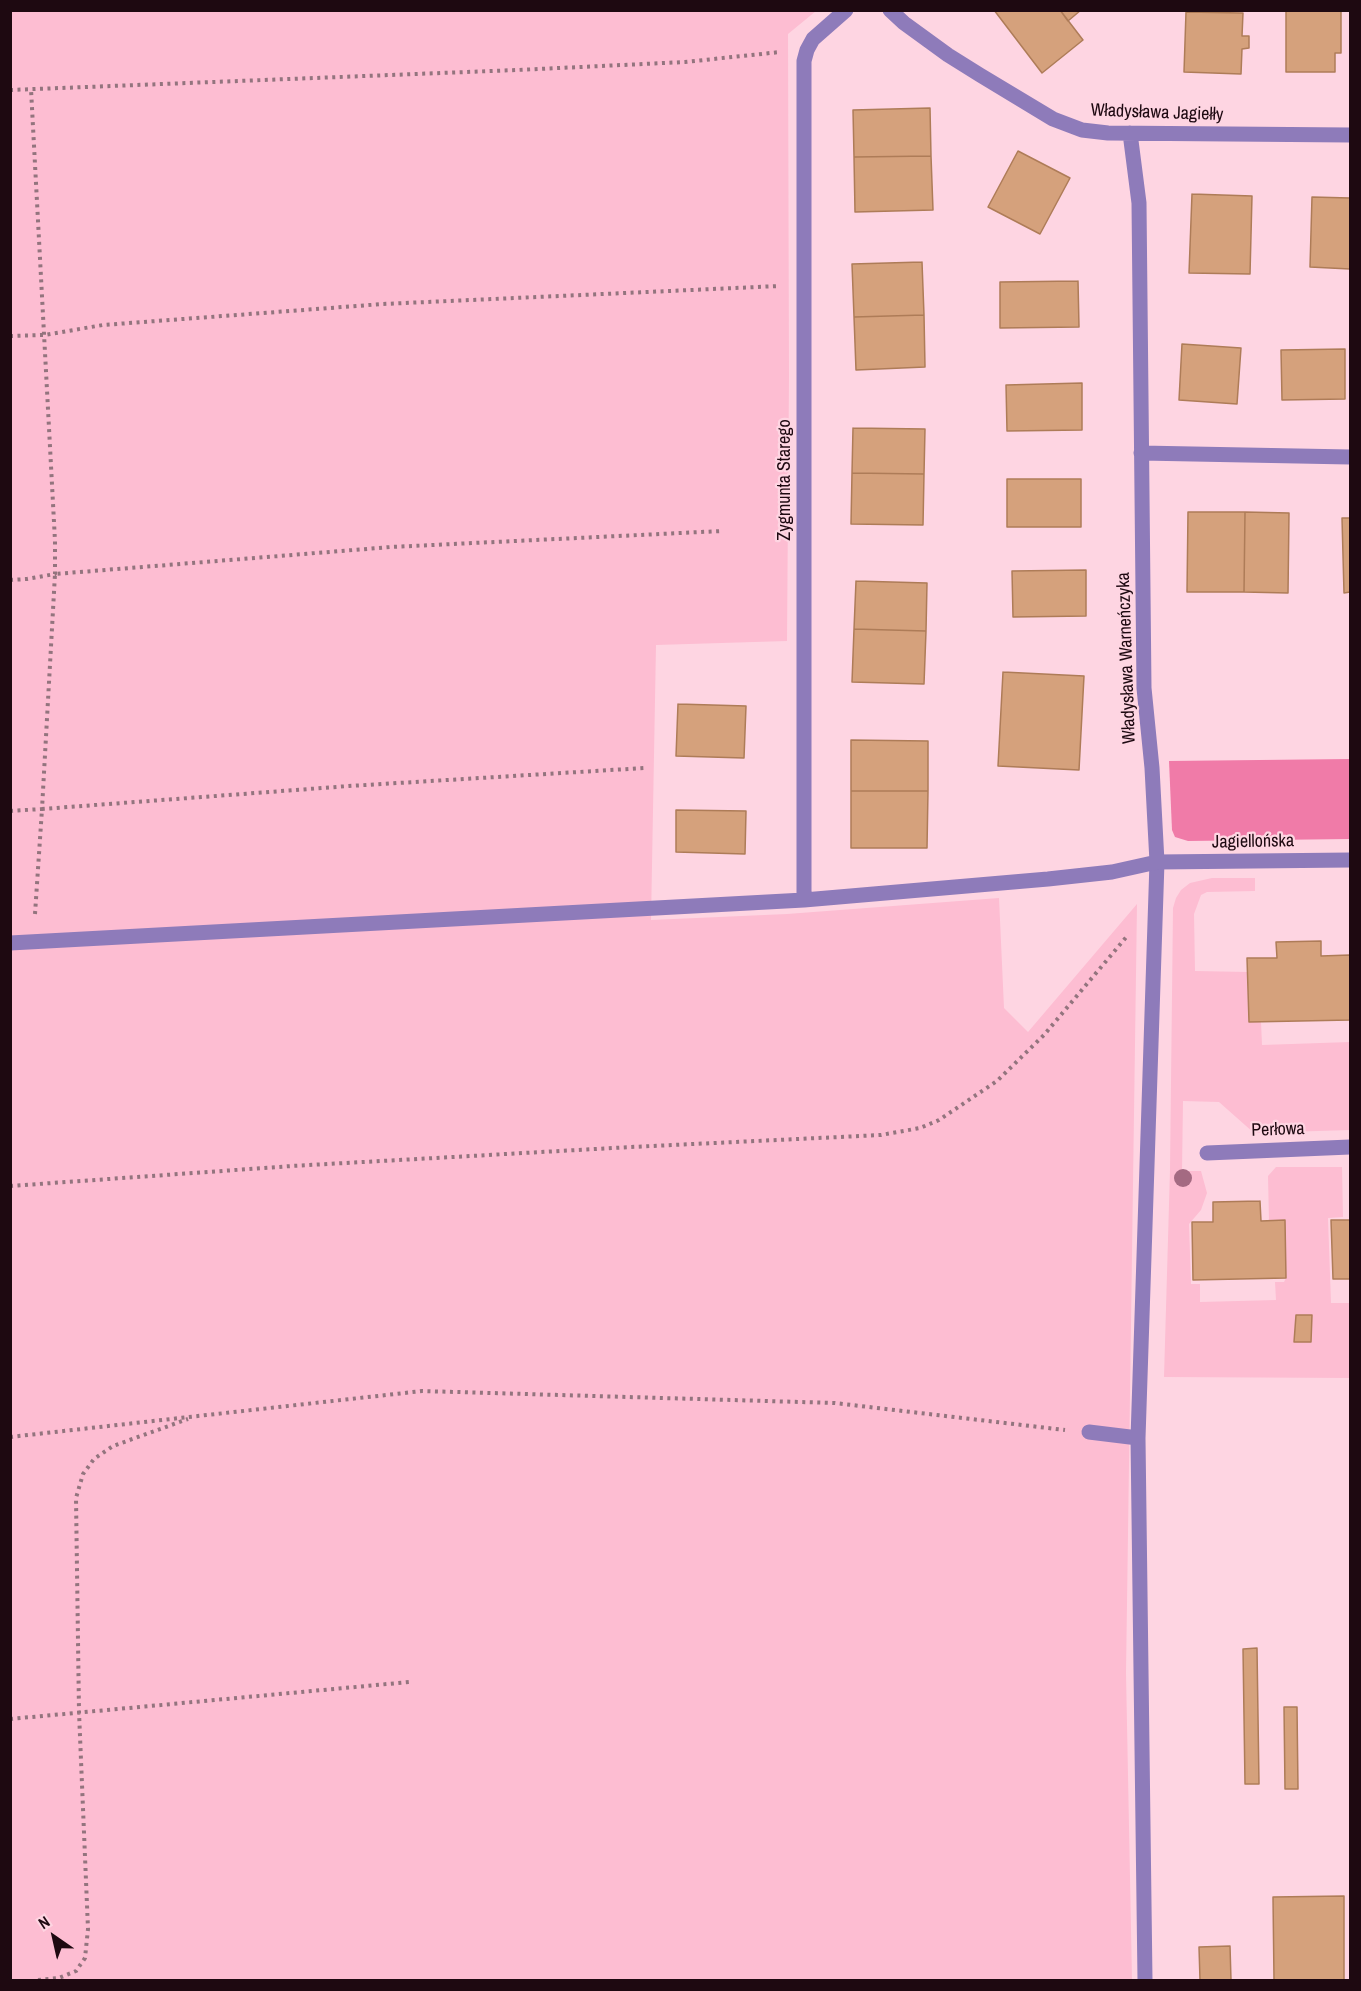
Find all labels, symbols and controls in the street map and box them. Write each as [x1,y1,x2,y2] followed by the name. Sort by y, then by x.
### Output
[1090,100,1224,126] street label: Władysława Jagiełły
[774,419,796,541] street label: Zygmunta Starego
[1113,572,1141,744] street label: Władysława Warneńczyka
[1212,830,1294,854] street label: Jagiellońska
[1251,1118,1305,1142] street label: Perłowa
[24,1907,84,1967] north arrow
[34,1910,54,1934] text: N

